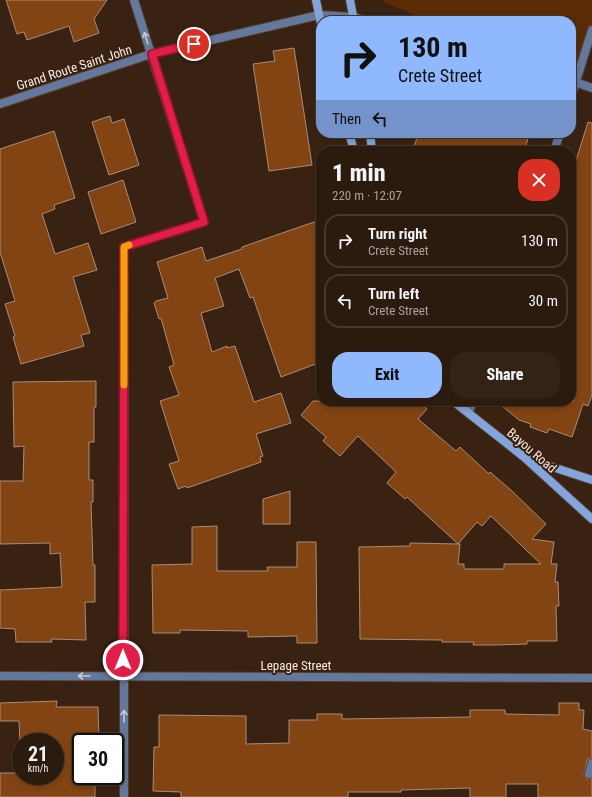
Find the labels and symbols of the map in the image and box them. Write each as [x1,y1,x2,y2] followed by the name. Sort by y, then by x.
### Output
[177,27,211,61] pin
[142,32,149,45] one-way arrow
[15,42,134,93] street label: Grand Route Saint John
[504,425,559,476] street label: Bayou Road
[102,639,144,681] position arrow
[261,658,332,673] street label: Lepage Street
[78,672,91,680] one-way arrow
[120,710,128,723] one-way arrow
[72,733,124,785] speed limit sign: 30

